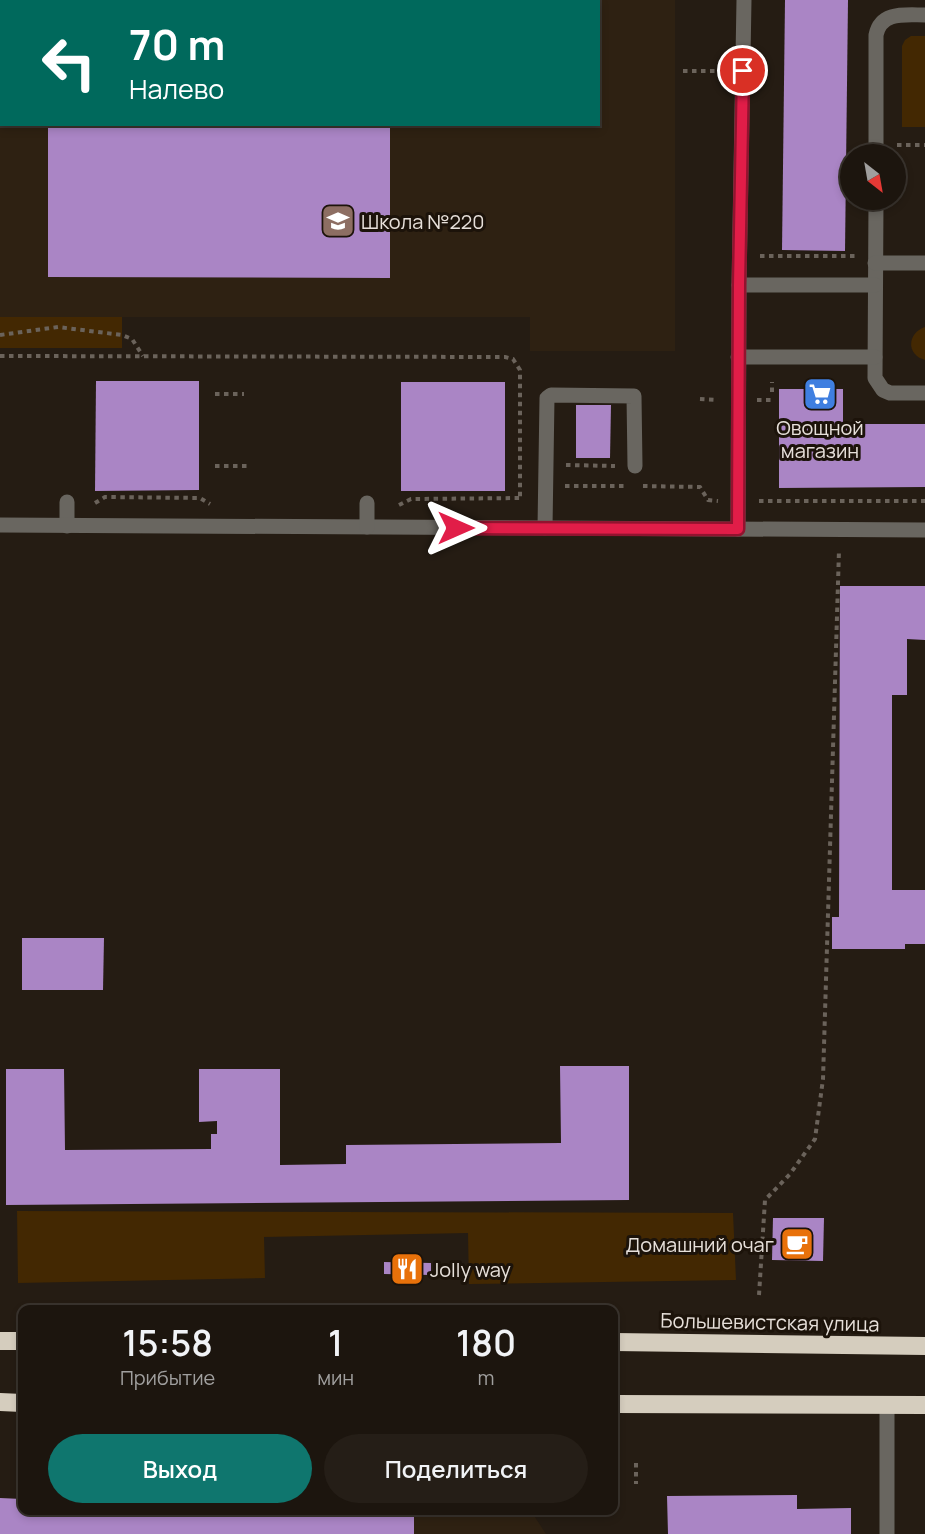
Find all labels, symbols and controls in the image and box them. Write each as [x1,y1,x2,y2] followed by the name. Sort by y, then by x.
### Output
[129,15,225,73] text: 70 m
[30,24,108,102] icon: left
[717,45,768,96] pin
[726,54,759,87] icon: arrive
[129,70,224,107] text: Налево
[840,144,906,210] north arrow
[840,144,906,210] map controls
[320,203,356,239] school or university icon: Школа №220
[361,208,484,235] place label: Школа №220
[802,376,838,412] supermarket icon: Овощной магазин
[776,414,864,464] place label: Овощной магазин
[424,496,488,560] position arrow
[779,1226,815,1262] cafe icon: Домашний очаг
[626,1231,774,1258] place label: Домашний очаг
[389,1251,425,1287] restaurant icon: Jolly way
[430,1256,511,1283] place label: Jolly way
[660,1307,880,1337] street label: Большевистская улица
[122,1318,213,1367] text: 15:58
[328,1318,343,1367] text: 1
[456,1318,516,1367] text: 180
[120,1364,215,1391] text: Прибытие
[317,1364,354,1391] text: мин
[478,1364,495,1391] text: m
[48,1434,312,1503] button: Выход
[324,1434,588,1503] button: Поделиться

